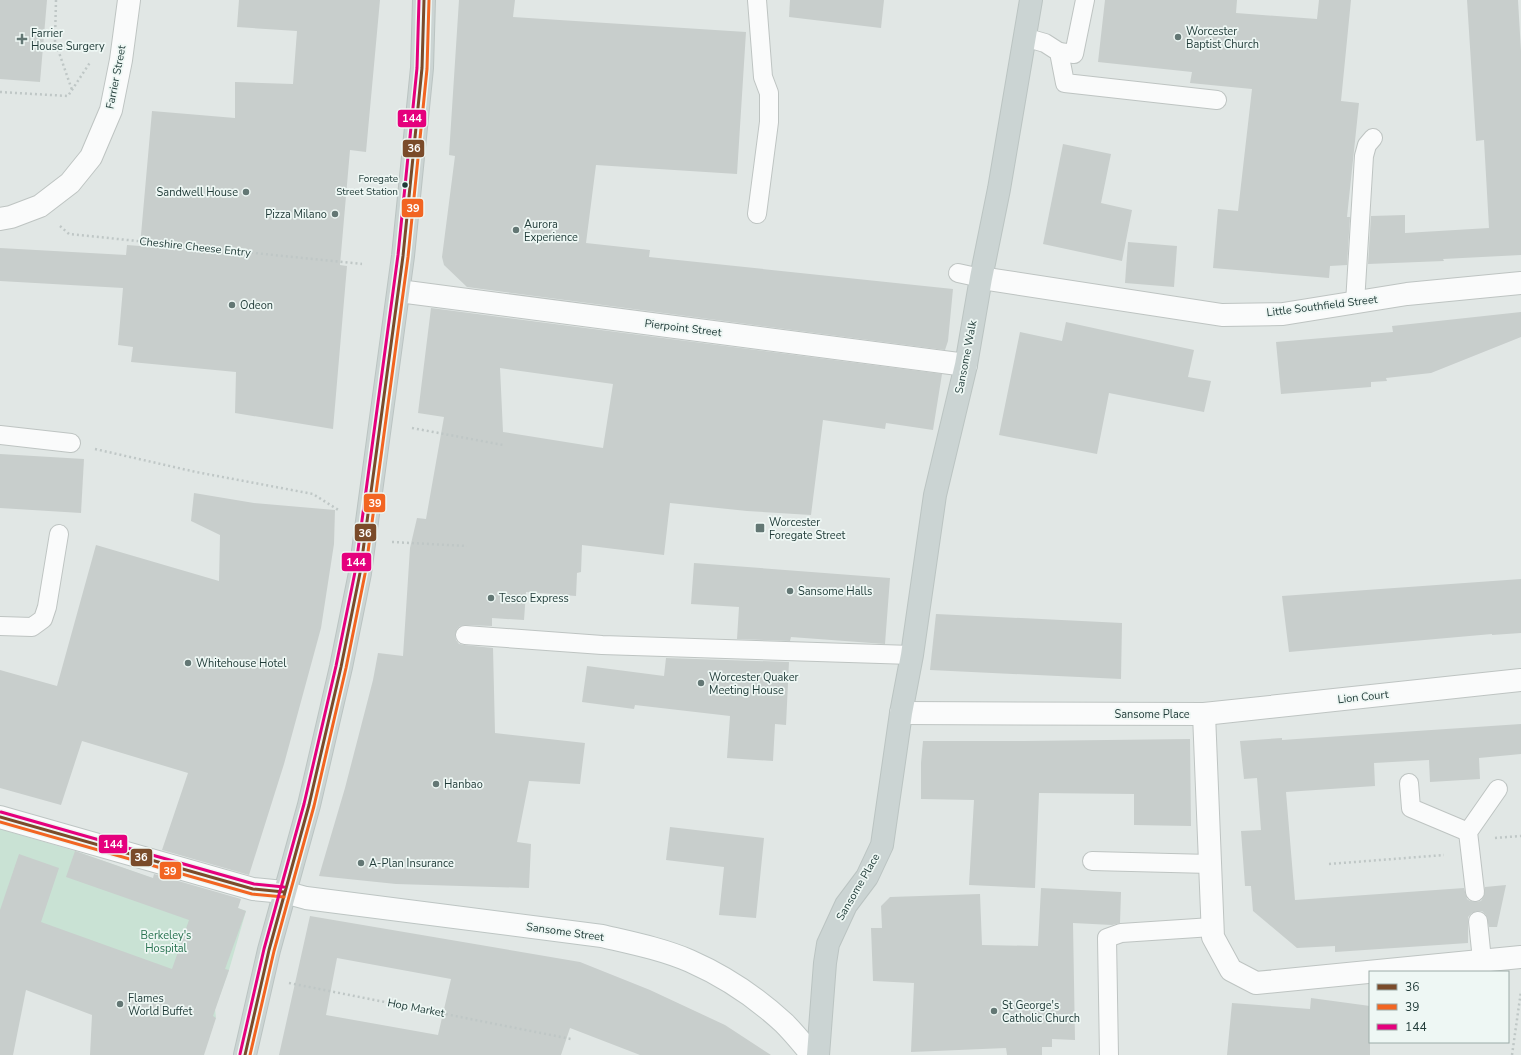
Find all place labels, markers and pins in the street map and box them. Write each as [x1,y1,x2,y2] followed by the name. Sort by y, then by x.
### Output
[1186,24,1259,52] place label: Worcester Baptist Church
[31,26,105,54] place label: Farrier House Surgery
[1173,32,1183,42] marker: Worcester Baptist Church
[16,33,28,45] marker: Farrier House Surgery
[336,172,398,199] place label: Foregate Street Station
[400,180,410,190] marker: Foregate Street Station
[157,185,238,200] place label: Sandwell House
[241,187,251,197] marker: Sandwell House
[265,207,327,222] place label: Pizza Milano
[330,209,340,219] marker: Pizza Milano
[524,217,578,245] place label: Aurora Experience
[511,225,521,235] marker: Aurora Experience
[240,298,273,313] place label: Odeon
[227,300,237,310] marker: Odeon
[769,515,846,543] place label: Worcester Foregate Street
[754,522,766,534] marker: Worcester Foregate Street
[798,584,872,599] place label: Sansome Halls
[785,586,795,596] marker: Sansome Halls
[499,591,569,606] place label: Tesco Express
[486,593,496,603] marker: Tesco Express
[196,656,287,671] place label: Whitehouse Hotel
[183,658,193,668] marker: Whitehouse Hotel
[709,670,799,698] place label: Worcester Quaker Meeting House
[696,678,706,688] marker: Worcester Quaker Meeting House
[444,777,483,792] place label: Hanbao
[431,779,441,789] marker: Hanbao
[369,856,454,871] place label: A-Plan Insurance
[356,858,366,868] marker: A-Plan Insurance
[128,991,192,1019] place label: Flames World Buffet
[1002,998,1080,1026] place label: St George's Catholic Church
[115,999,125,1009] marker: Flames World Buffet
[989,1006,999,1016] marker: St George's Catholic Church

